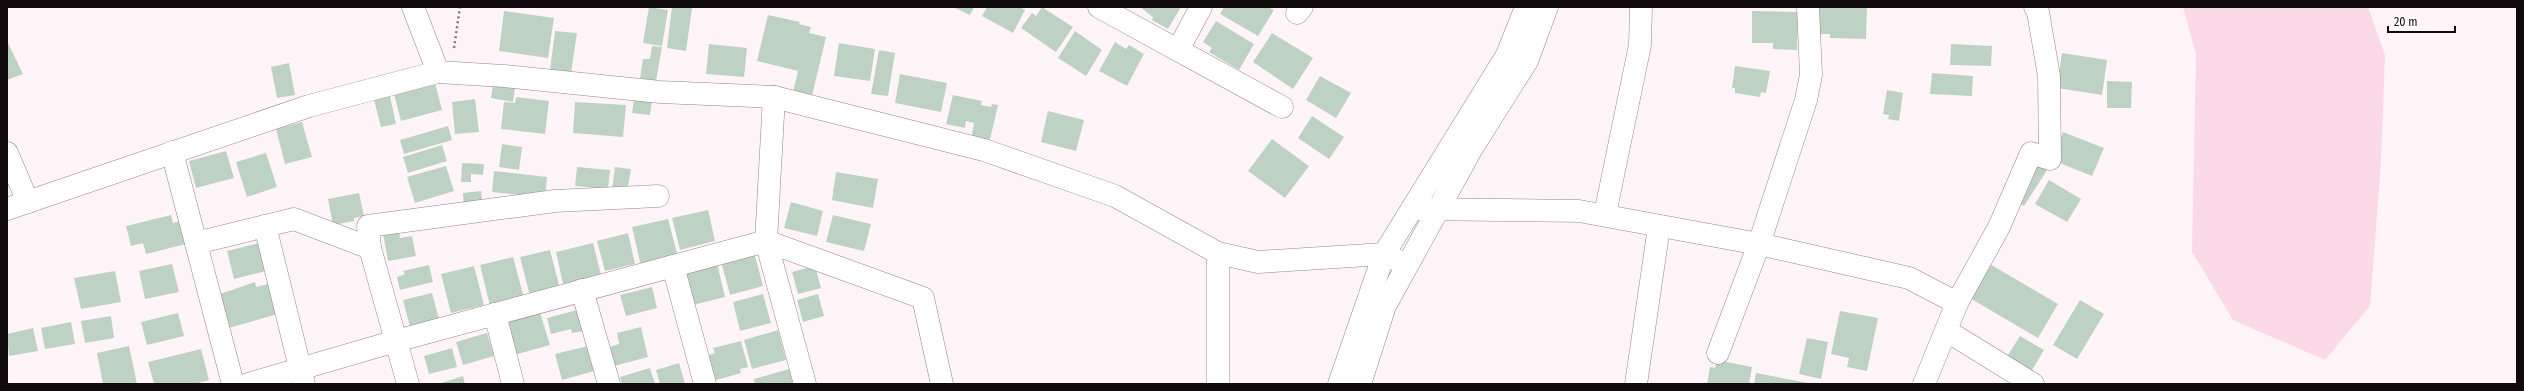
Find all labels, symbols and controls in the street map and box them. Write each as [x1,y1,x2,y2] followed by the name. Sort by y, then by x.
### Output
[2388,8,2455,34] scale bar
[2394,15,2418,29] text: 20 m

